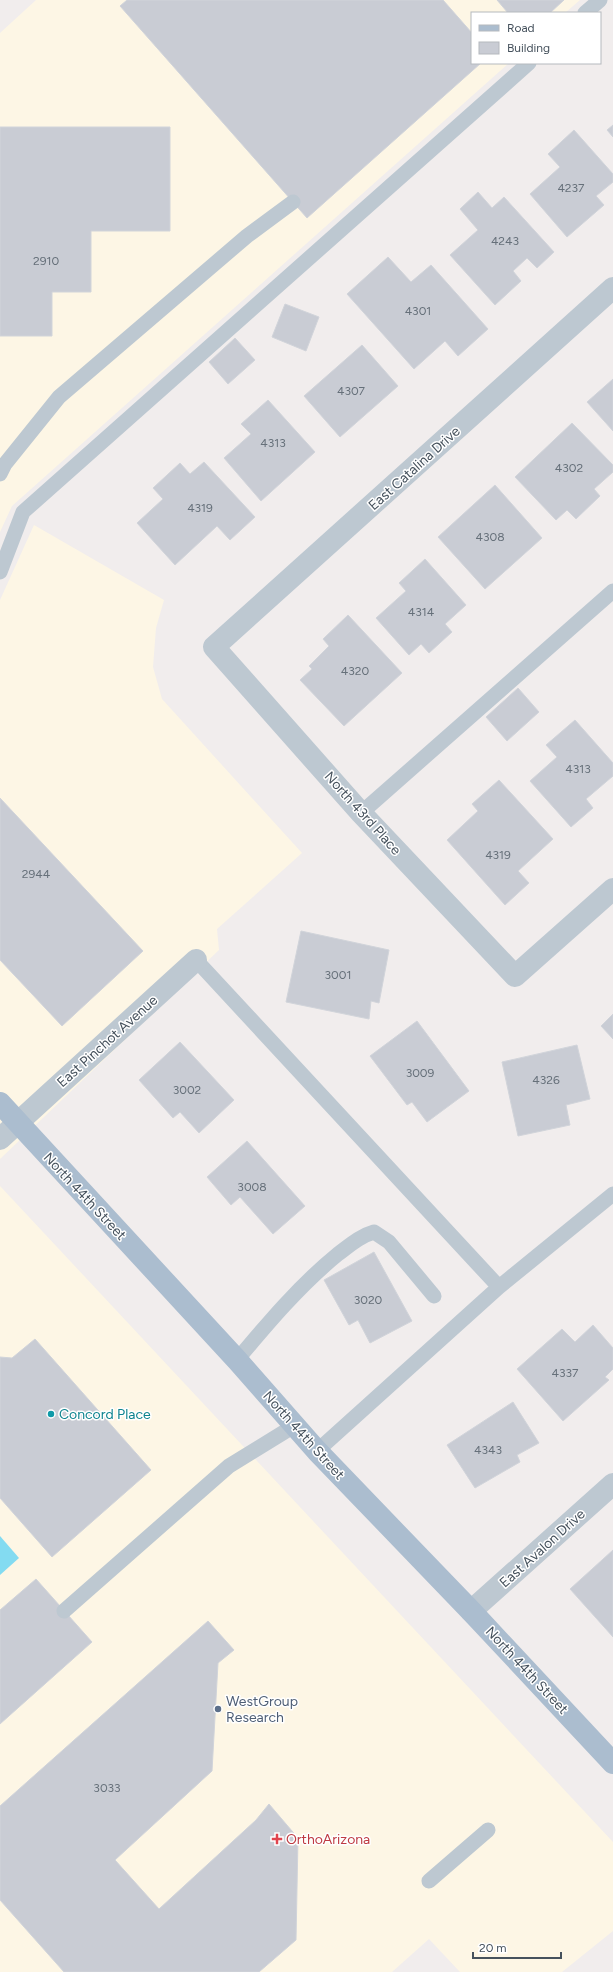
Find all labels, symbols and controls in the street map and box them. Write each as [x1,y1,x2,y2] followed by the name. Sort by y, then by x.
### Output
[471,12,601,64] legend
[507,21,535,35] text: Road
[507,41,550,55] text: Building
[557,181,585,195] house number: 4237
[491,234,519,248] house number: 4243
[33,254,59,268] house number: 2910
[405,304,431,318] house number: 4301
[337,384,366,398] house number: 4307
[365,423,464,514] street label: East Catalina Drive
[260,436,286,450] house number: 4313
[555,461,583,475] house number: 4302
[187,501,213,515] house number: 4319
[475,530,505,544] house number: 4308
[408,605,435,619] house number: 4314
[341,664,369,678] house number: 4320
[565,762,591,776] house number: 4313
[321,768,405,859] street label: North 43rd Place
[485,848,511,862] house number: 4319
[22,867,51,881] house number: 2944
[325,968,351,982] house number: 3001
[54,992,161,1091] street label: East Pinchot Avenue
[406,1066,435,1080] house number: 3009
[532,1073,560,1087] house number: 4326
[173,1083,201,1097] house number: 3002
[40,1149,130,1244] street label: North 44th Street
[237,1180,267,1194] house number: 3008
[354,1293,383,1307] house number: 3020
[552,1366,579,1380] house number: 4337
[259,1388,348,1483] street label: North 44th Street
[59,1406,151,1423] place label: Concord Place
[46,1409,56,1419] marker: Concord Place
[474,1443,502,1457] house number: 4343
[496,1505,589,1591] street label: East Avalon Drive
[482,1623,572,1718] street label: North 44th Street
[226,1693,298,1726] place label: WestGroup Research
[213,1704,223,1714] marker: WestGroup Research
[93,1781,121,1795] house number: 3033
[286,1831,370,1848] place label: OrthoArizona
[271,1833,283,1845] marker: OrthoArizona
[473,1934,561,1960] scale bar
[479,1941,507,1955] text: 20 m

